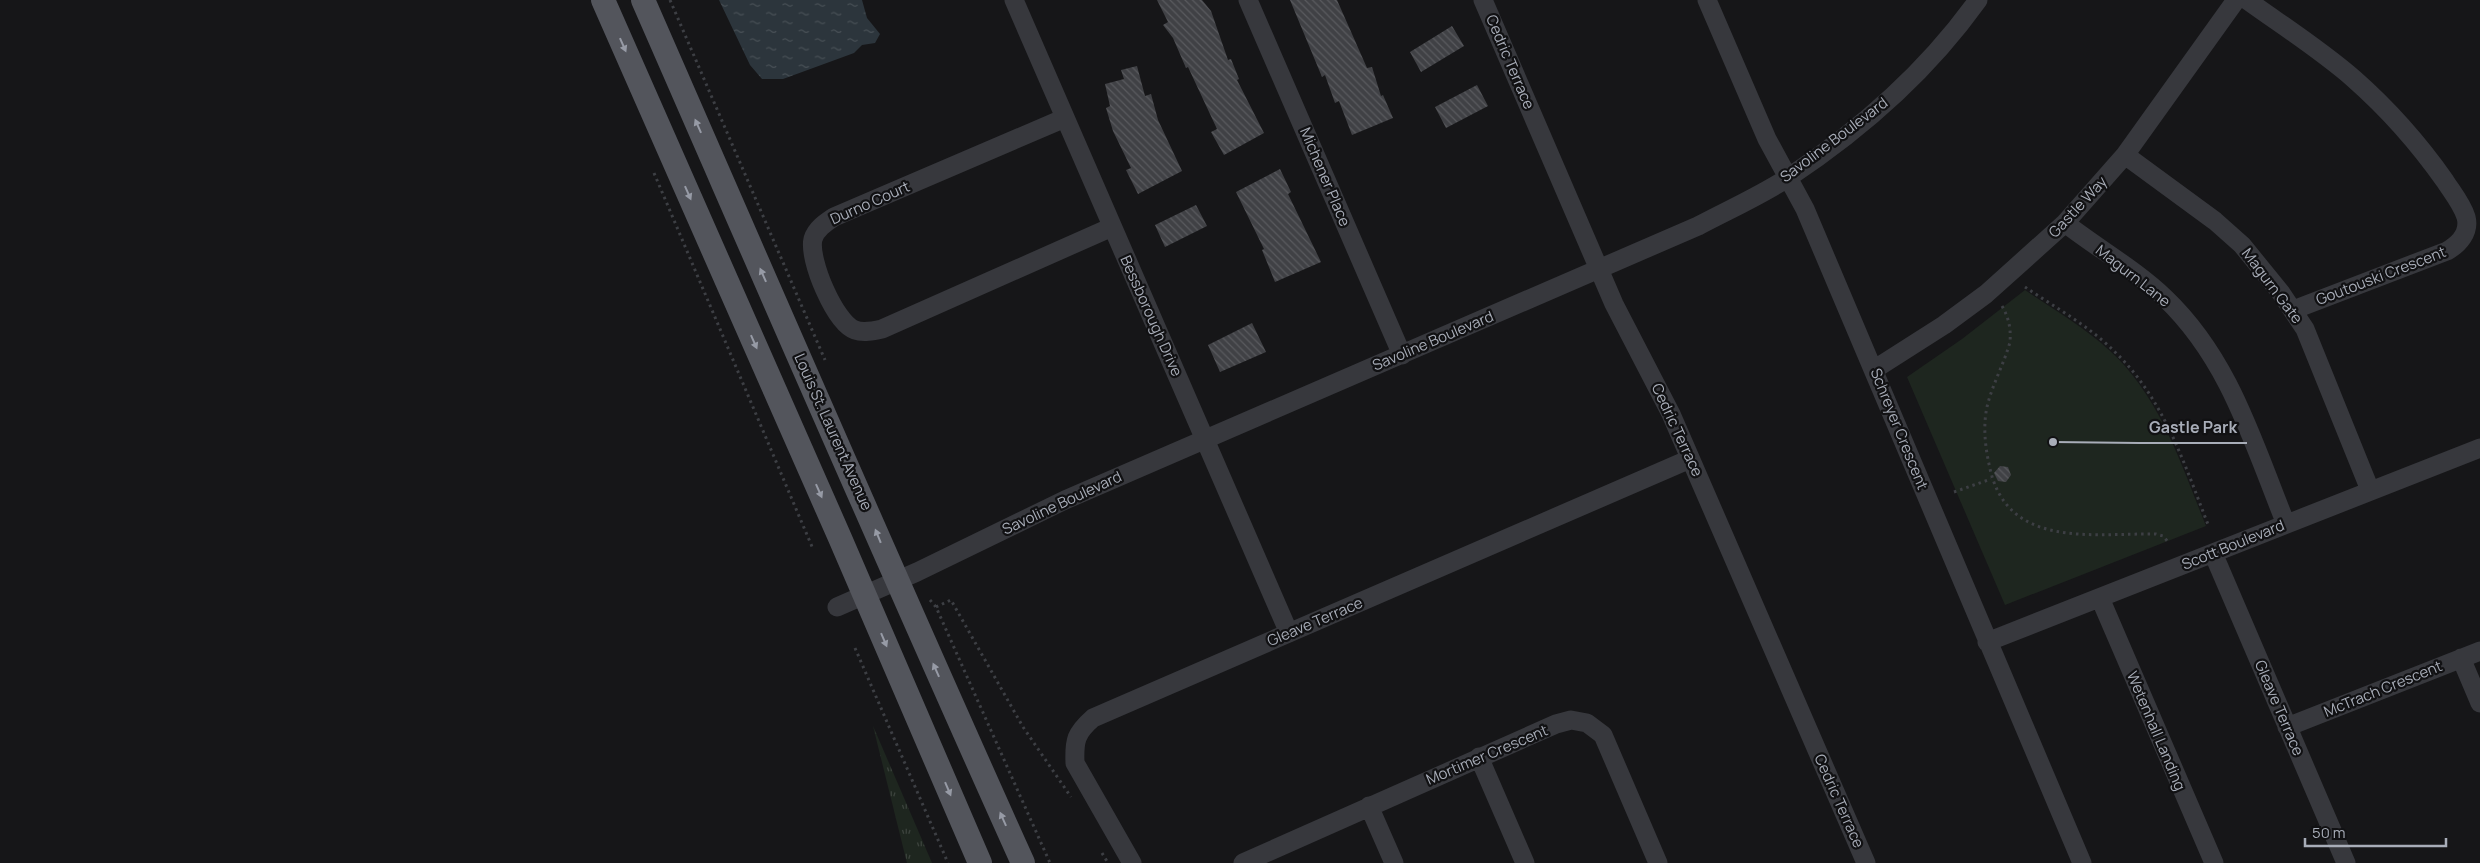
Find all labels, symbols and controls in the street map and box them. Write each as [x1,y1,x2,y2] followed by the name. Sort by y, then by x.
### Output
[1481,11,1540,113] street label: Cedric Terrace
[620,38,628,52] one-way arrow
[1776,92,1892,187] street label: Savoline Boulevard
[694,119,702,133] one-way arrow
[1295,124,1356,230] street label: Michener Place
[2044,171,2112,242] street label: Gastle Way
[827,176,913,229] street label: Durno Court
[685,186,693,200] one-way arrow
[2092,240,2175,312] street label: Magurn Lane
[2313,241,2449,310] street label: Goutouski Crescent
[2237,244,2308,328] street label: Magurn Gate
[1115,252,1188,380] street label: Bessborough Drive
[759,268,767,282] one-way arrow
[1369,306,1497,376] street label: Savoline Boulevard
[750,335,758,349] one-way arrow
[789,350,878,514] street label: Louis St. Laurent Avenue
[1866,365,1933,493] street label: Schreyer Crescent
[1647,380,1708,480] street label: Cedric Terrace
[2139,412,2247,443] callout: Gastle Park
[2149,416,2237,438] text: Gastle Park
[999,466,1125,539] street label: Savoline Boulevard
[816,484,824,498] one-way arrow
[2178,514,2287,575] street label: Scott Boulevard
[874,529,882,543] one-way arrow
[1264,592,1366,651] street label: Gleave Terrace
[881,633,889,647] one-way arrow
[2320,655,2445,722] street label: McTrach Crescent
[2250,657,2309,759] street label: Gleave Terrace
[932,663,940,677] one-way arrow
[2122,668,2191,794] street label: Wetenhall Landing
[1423,719,1551,790] street label: Mortimer Crescent
[1809,750,1870,851] street label: Cedric Terrace
[945,782,953,796] one-way arrow
[999,812,1007,826] one-way arrow
[2305,816,2446,848] scale bar
[2312,822,2346,843] text: 50 m

